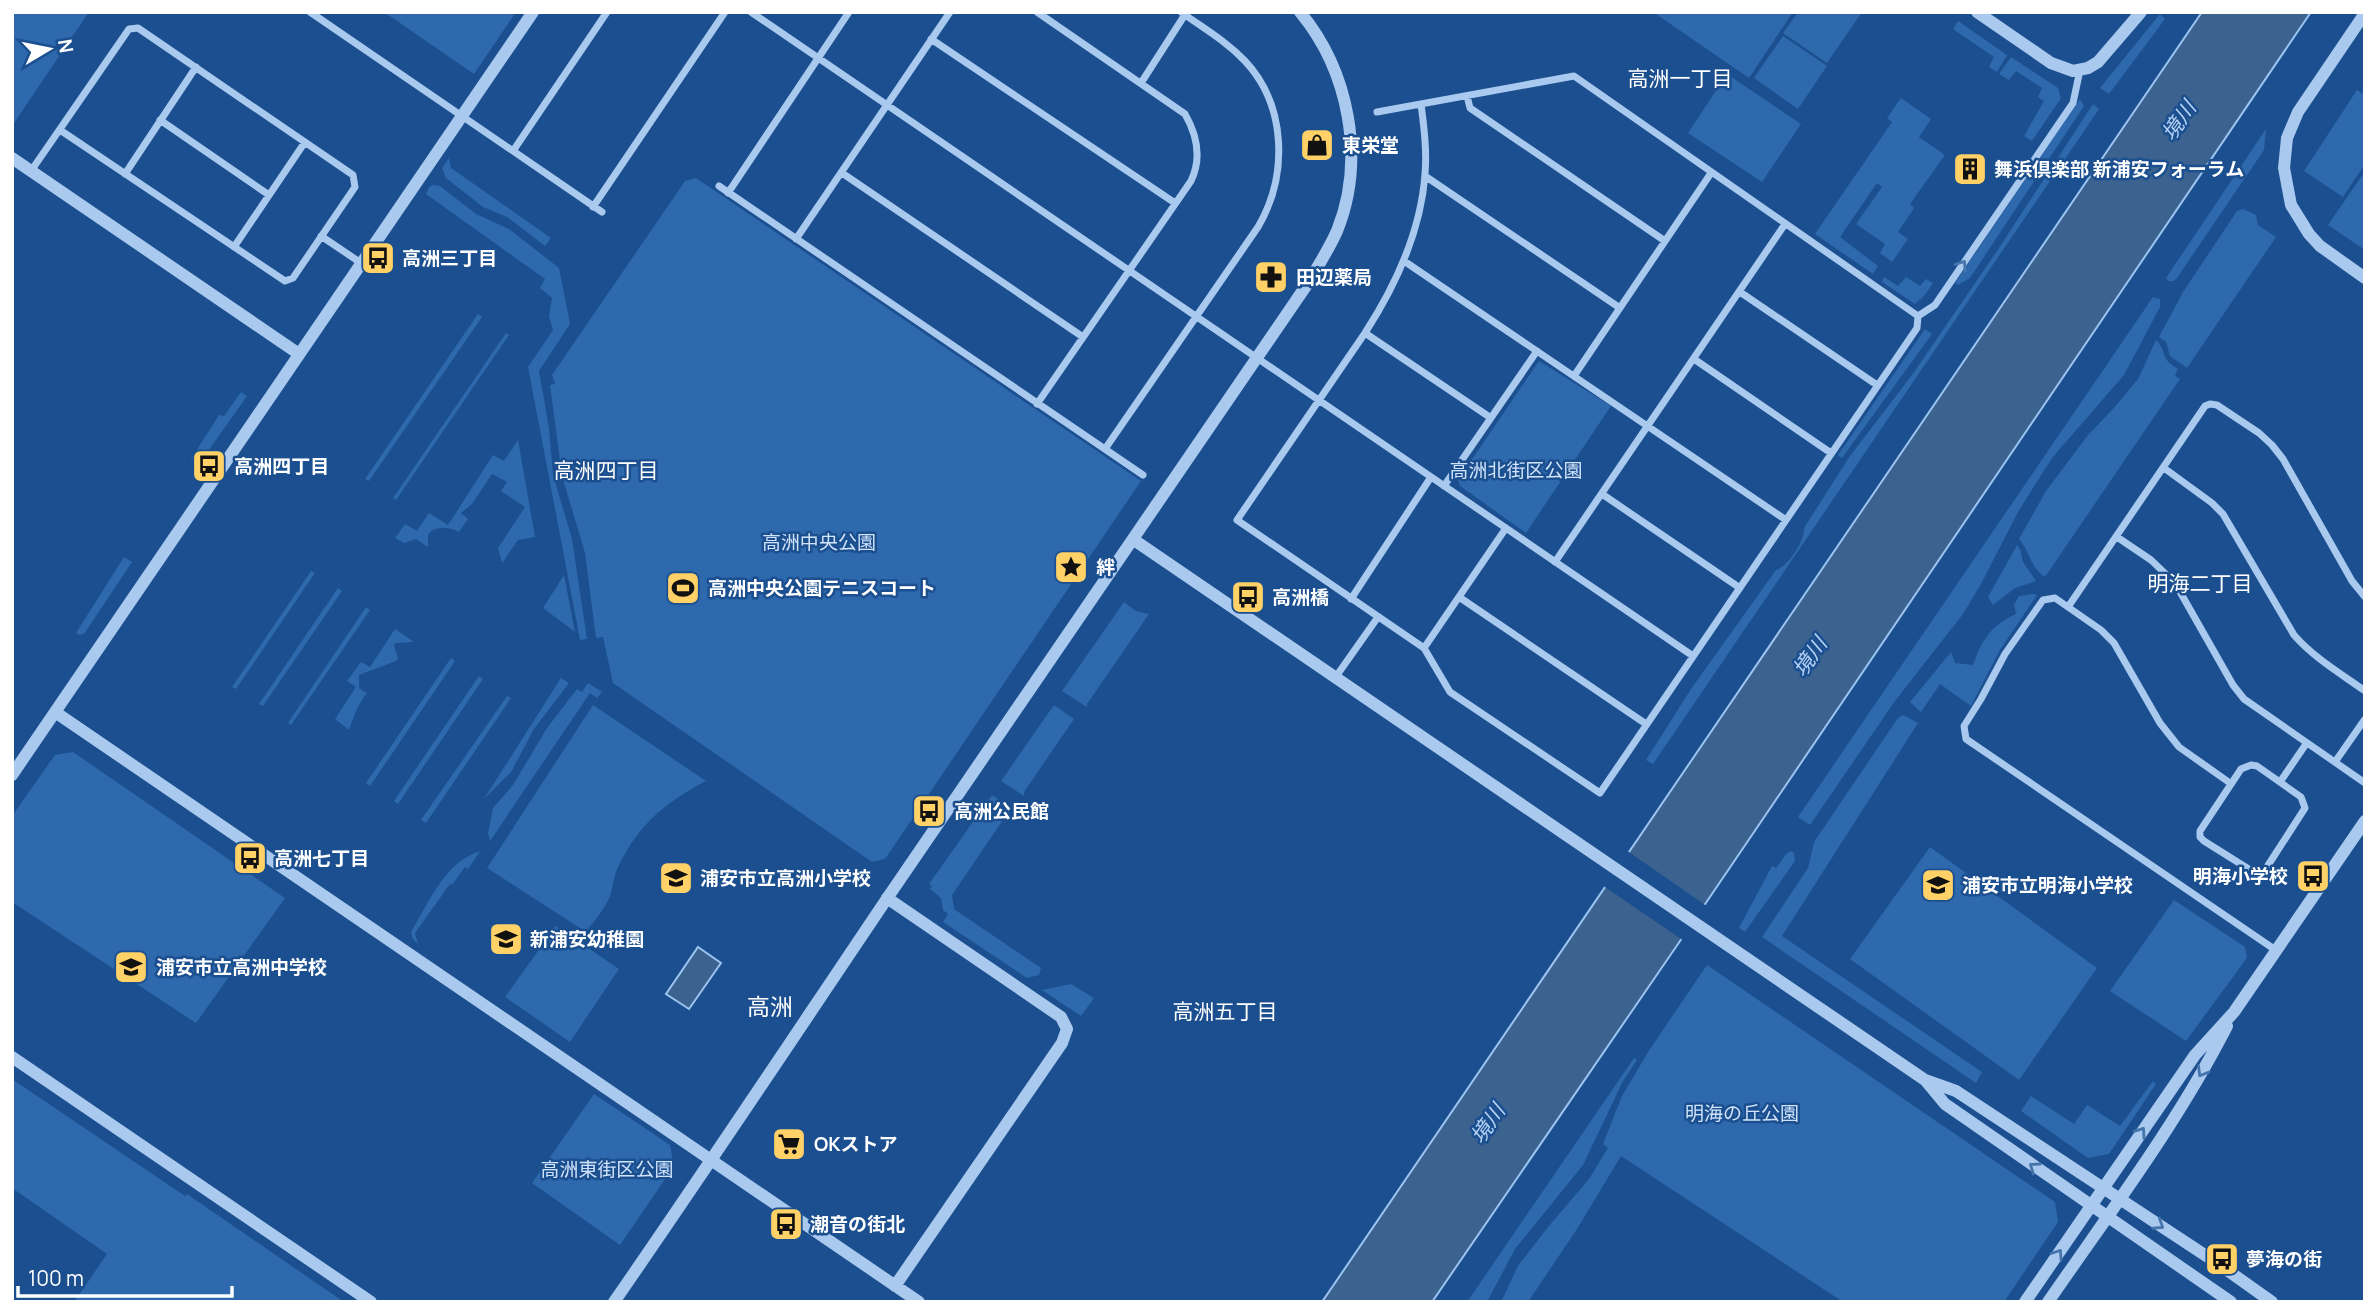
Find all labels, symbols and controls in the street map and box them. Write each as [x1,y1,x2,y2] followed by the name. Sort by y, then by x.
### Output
[14,14,84,84] north arrow
[52,37,80,55] text: N
[1628,64,1733,92] district label: 高洲一丁目
[2155,94,2203,146] water label: 境川
[1298,126,1336,164] shop icon: 東栄堂
[1342,132,1399,158] place label: 東栄堂
[1951,150,1989,188] building icon: 舞浜倶楽部 新浦安フォーラム
[1994,156,2244,182] place label: 舞浜倶楽部 新浦安フォーラム
[359,239,397,277] bus stop icon: 高洲三丁目
[402,245,497,271] place label: 高洲三丁目
[1252,258,1290,296] pharmacy icon: 田辺薬局
[1954,260,1967,273] one-way arrow
[1296,264,1372,290] place label: 田辺薬局
[190,447,228,485] bus stop icon: 高洲四丁目
[234,453,329,479] place label: 高洲四丁目
[554,456,659,484] district label: 高洲四丁目
[1449,457,1583,483] park label: 高洲北街区公園
[762,529,876,555] park label: 高洲中央公園
[1052,548,1090,586] place icon: 絆
[1096,554,1115,580] place label: 絆
[664,569,702,607] sports icon: 高洲中央公園テニスコート
[2148,569,2253,597] district label: 明海二丁目
[708,575,936,601] place label: 高洲中央公園テニスコート
[1229,578,1267,616] bus stop icon: 高洲橋
[1272,584,1329,610] place label: 高洲橋
[1786,630,1834,682] water label: 境川
[910,792,948,830] bus stop icon: 高洲公民館
[954,798,1049,824] place label: 高洲公民館
[231,839,269,877] bus stop icon: 高洲七丁目
[274,845,369,871] place label: 高洲七丁目
[2294,857,2332,895] bus stop icon: 明海小学校
[657,859,695,897] school or university icon: 浦安市立高洲小学校
[2193,863,2288,889] place label: 明海小学校
[700,865,871,891] place label: 浦安市立高洲小学校
[1919,866,1957,904] school or university icon: 浦安市立明海小学校
[1962,872,2133,898] place label: 浦安市立明海小学校
[487,920,525,958] school or university icon: 新浦安幼稚園
[530,926,644,952] place label: 新浦安幼稚園
[112,948,150,986] school or university icon: 浦安市立高洲中学校
[156,954,327,980] place label: 浦安市立高洲中学校
[747,990,793,1022] district label: 高洲
[1173,997,1278,1025] district label: 高洲五丁目
[2198,1065,2211,1078] one-way arrow
[1464,1097,1512,1149] water label: 境川
[1685,1100,1799,1126] park label: 明海の丘公園
[770,1125,808,1163] supermarket icon: OKストア
[2133,1127,2145,1140] one-way arrow
[814,1131,898,1157] place label: OKストア
[540,1156,674,1182] park label: 高洲東街区公園
[2029,1163,2042,1175] one-way arrow
[767,1205,805,1243] bus stop icon: 潮音の街北
[810,1211,905,1237] place label: 潮音の街北
[2151,1217,2164,1230] one-way arrow
[2203,1240,2241,1278] bus stop icon: 夢海の街
[2246,1246,2322,1272] place label: 夢海の街
[2049,1249,2062,1262] one-way arrow
[18,1254,231,1298] scale bar
[28,1264,84,1292] text: 100 m

